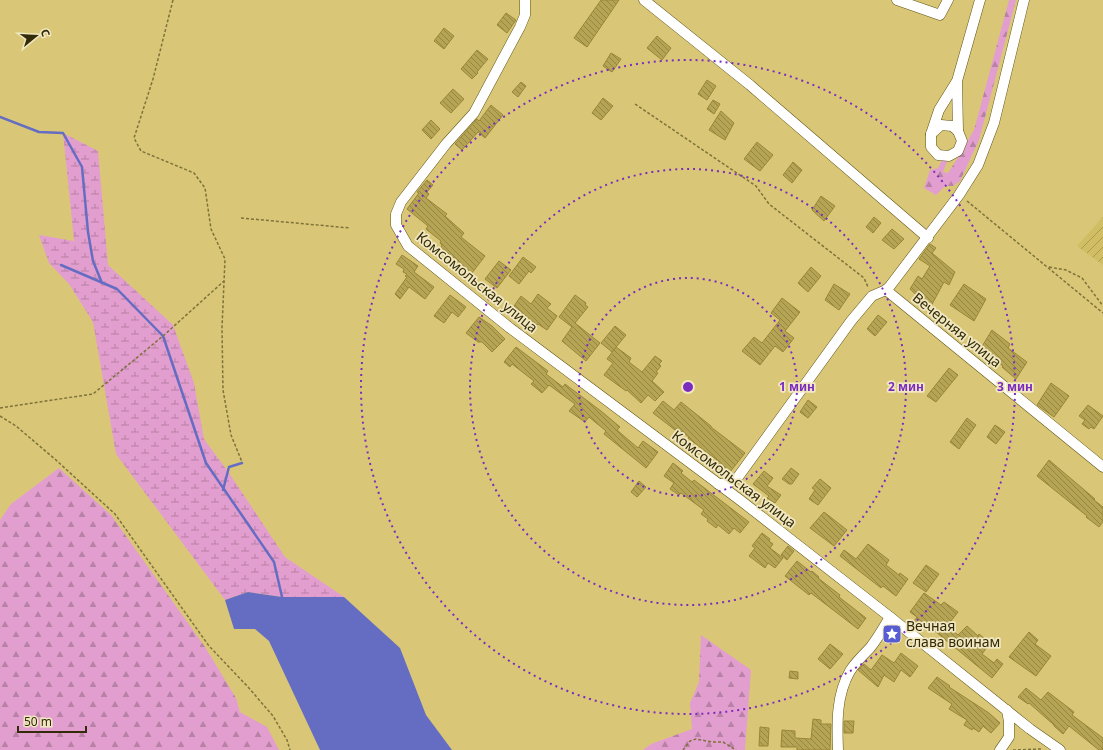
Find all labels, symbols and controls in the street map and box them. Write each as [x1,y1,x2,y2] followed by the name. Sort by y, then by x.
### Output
[16,16,56,56] north arrow
[38,27,54,38] text: С
[413,227,542,336] street label: Комсомольская улица
[909,288,1006,371] street label: Вечерняя улица
[779,378,815,395] text: 1 мин
[888,378,924,395] text: 2 мин
[997,378,1033,395] text: 3 мин
[681,380,695,394] centre of rings
[668,426,800,532] street label: Комсомольская улица
[906,616,1000,651] place label: Вечная слава воинам
[881,623,903,645] place icon: Вечная слава воинам
[18,708,86,734] scale bar
[24,713,52,730] text: 50 m

